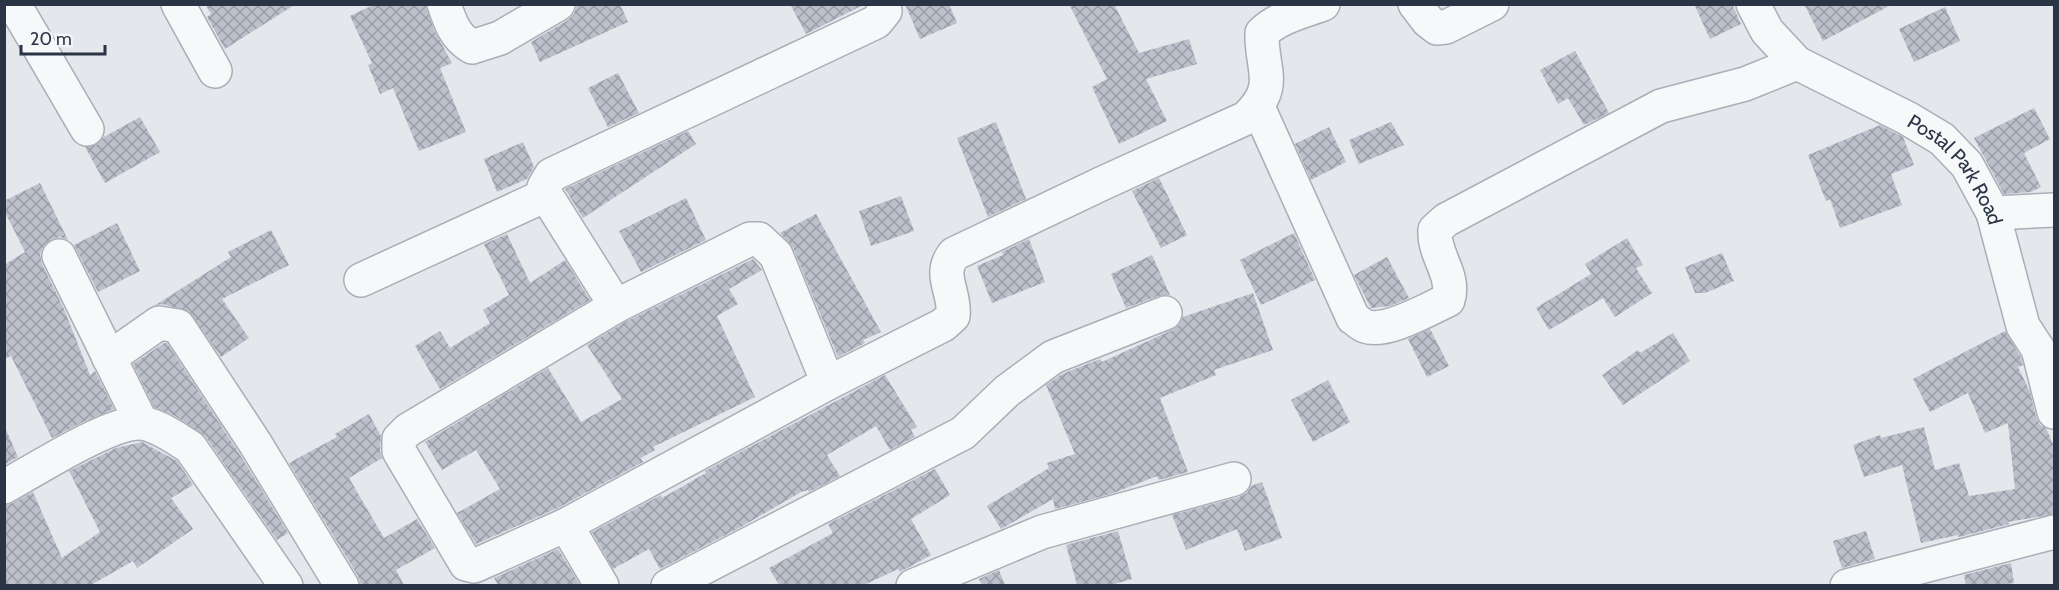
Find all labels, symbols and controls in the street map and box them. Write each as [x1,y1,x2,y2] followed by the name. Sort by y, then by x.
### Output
[21,18,105,56] scale bar
[30,28,72,50] text: 20 m
[1903,109,2007,227] street label: Postal Park Road

